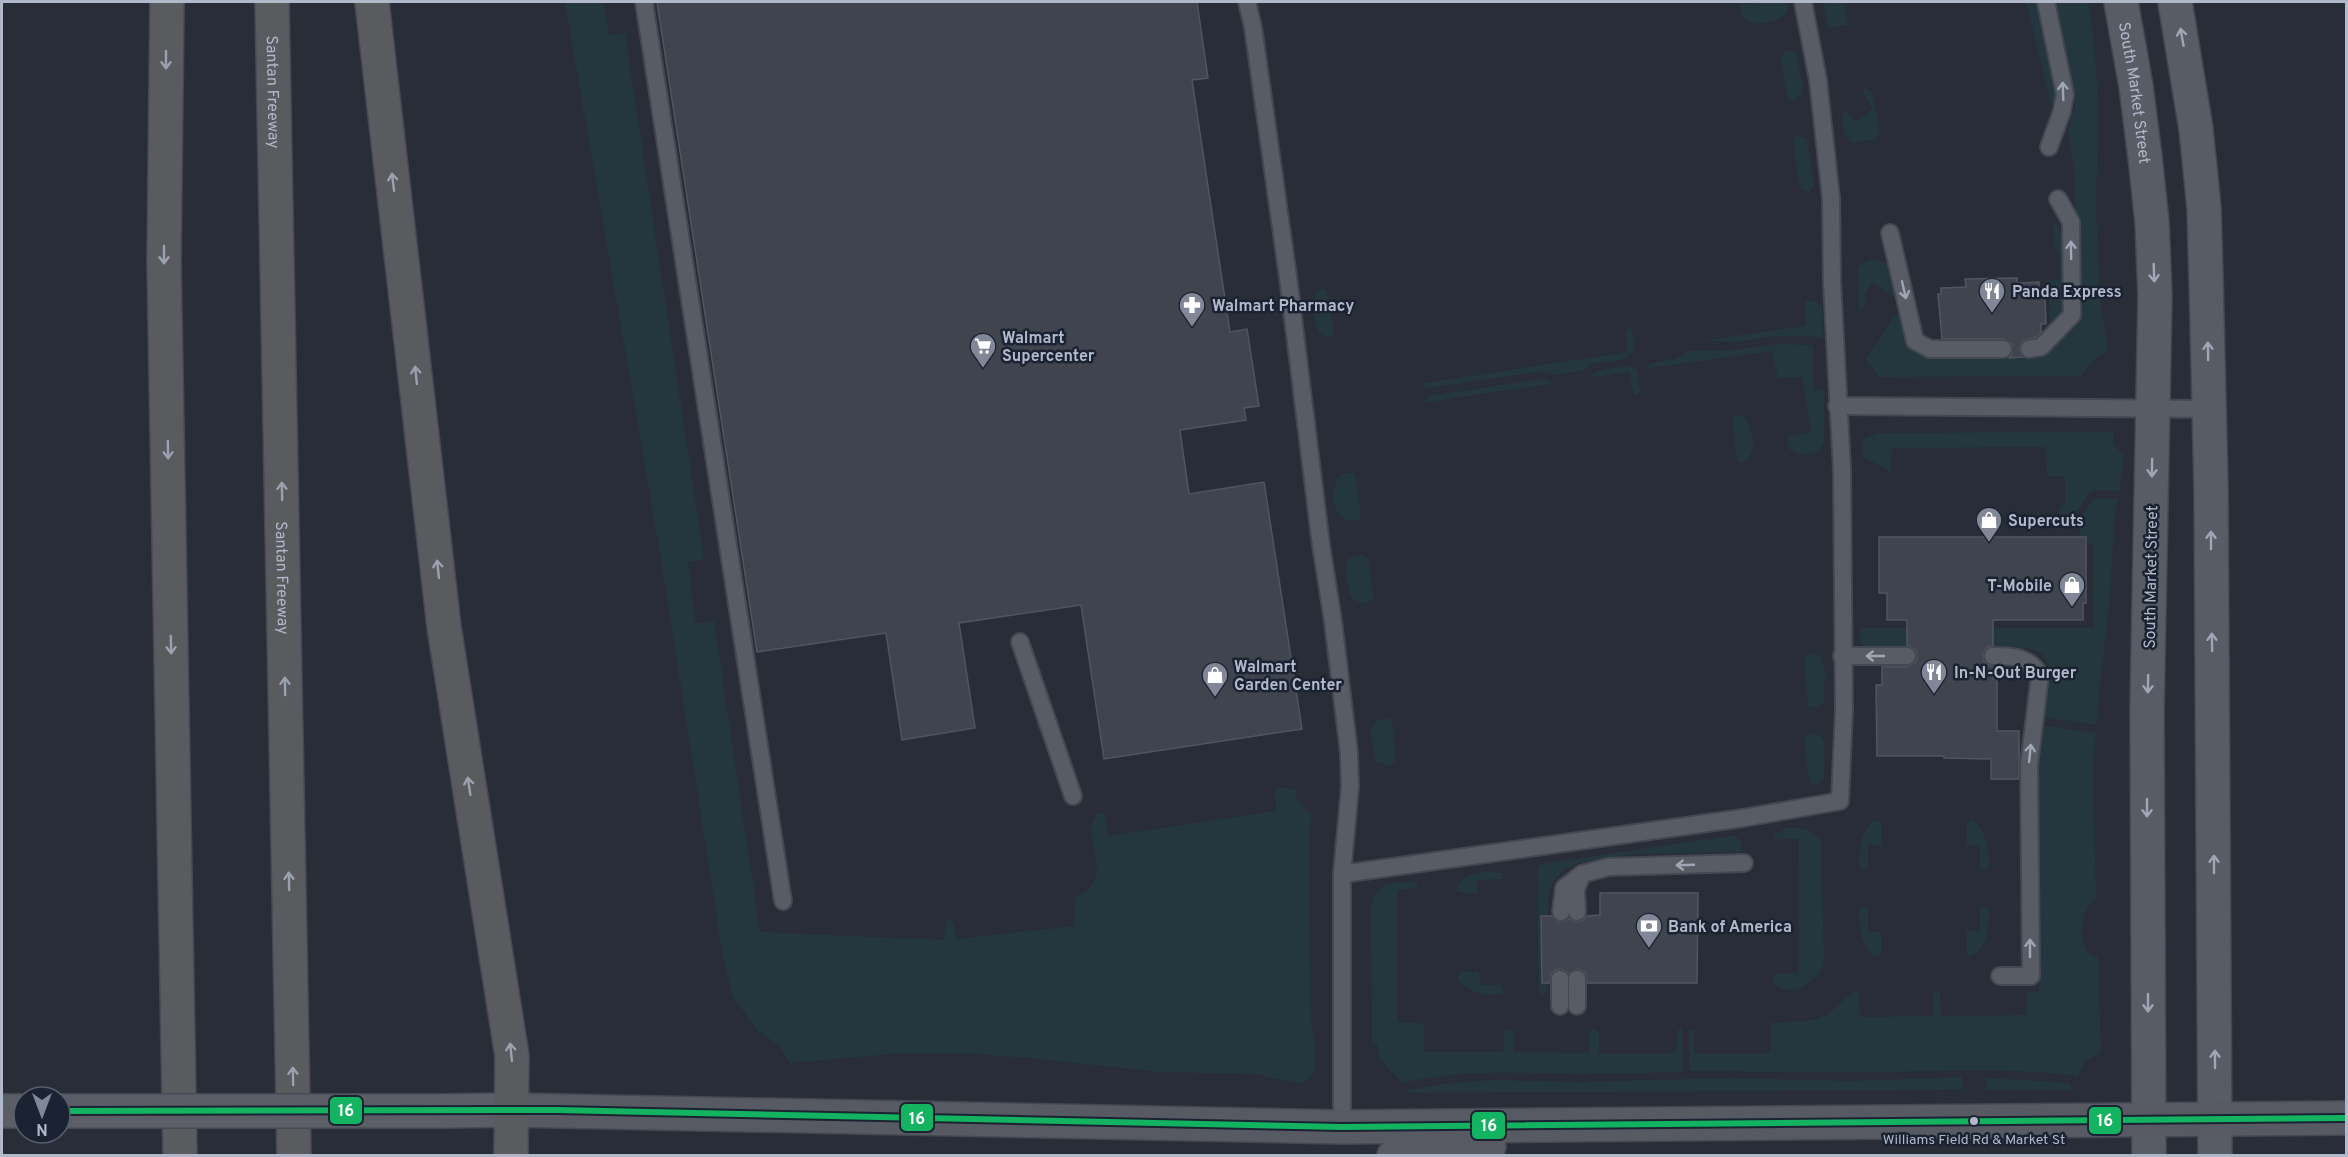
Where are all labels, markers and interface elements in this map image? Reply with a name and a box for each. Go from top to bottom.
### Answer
street label: South Market Street [2113,21,2154,165]
one-way arrow [2176,27,2187,47]
street label: Santan Freeway [261,35,283,149]
one-way arrow [160,49,172,69]
one-way arrow [2058,82,2069,101]
one-way arrow [387,172,398,192]
one-way arrow [2065,240,2077,260]
one-way arrow [158,244,170,264]
one-way arrow [2149,262,2160,282]
restaurant icon: Panda Express [1977,276,2007,314]
one-way arrow [1898,280,1910,299]
place label: Panda Express [2012,283,2122,303]
pharmacy icon: Walmart Pharmacy [1177,290,1207,328]
place label: Walmart Pharmacy [1212,297,1354,317]
place label: Walmart Supercenter [1002,329,1095,367]
supermarket icon: Walmart Supercenter [968,331,998,369]
one-way arrow [2202,341,2214,361]
one-way arrow [410,366,421,386]
one-way arrow [162,439,173,459]
one-way arrow [2146,457,2157,477]
one-way arrow [276,482,287,502]
shop icon: Supercuts [1974,505,2004,543]
street label: South Market Street [2141,505,2163,649]
place label: Supercuts [2008,512,2084,532]
street label: Santan Freeway [270,521,292,635]
one-way arrow [2205,530,2217,550]
one-way arrow [432,560,443,580]
shop icon: T-Mobile [2057,570,2087,608]
place label: T-Mobile [1987,577,2052,597]
one-way arrow [2206,632,2218,652]
one-way arrow [165,634,177,654]
one-way arrow [1865,650,1885,662]
restaurant icon: In-N-Out Burger [1919,657,1949,695]
place label: Walmart Garden Center [1234,658,1342,696]
shop icon: Walmart Garden Center [1200,660,1230,698]
place label: In-N-Out Burger [1954,664,2077,684]
one-way arrow [2142,673,2154,693]
one-way arrow [279,677,291,697]
one-way arrow [2025,743,2036,763]
one-way arrow [463,776,474,796]
one-way arrow [2142,798,2153,818]
one-way arrow [2208,855,2220,875]
one-way arrow [1676,859,1696,870]
one-way arrow [283,872,295,892]
bank icon: Bank of America [1634,911,1664,949]
place label: Bank of America [1668,918,1792,938]
one-way arrow [2025,938,2036,958]
one-way arrow [2142,993,2154,1013]
one-way arrow [505,1043,516,1062]
one-way arrow [2209,1050,2221,1070]
one-way arrow [287,1067,299,1087]
north arrow [12,1085,72,1145]
line badge: 16 [329,1096,363,1125]
text: 16 [338,1102,354,1122]
line badge: 16 [900,1103,934,1132]
line badge: 16 [2088,1106,2122,1135]
text: 16 [909,1110,925,1130]
line badge: 16 [1471,1111,1506,1140]
text: 16 [2097,1112,2113,1132]
marker: Williams Field Rd & Market St [1968,1115,1980,1127]
text: 16 [1481,1117,1497,1137]
text: N [36,1118,48,1138]
place label: Williams Field Rd & Market St [1883,1132,2065,1149]

